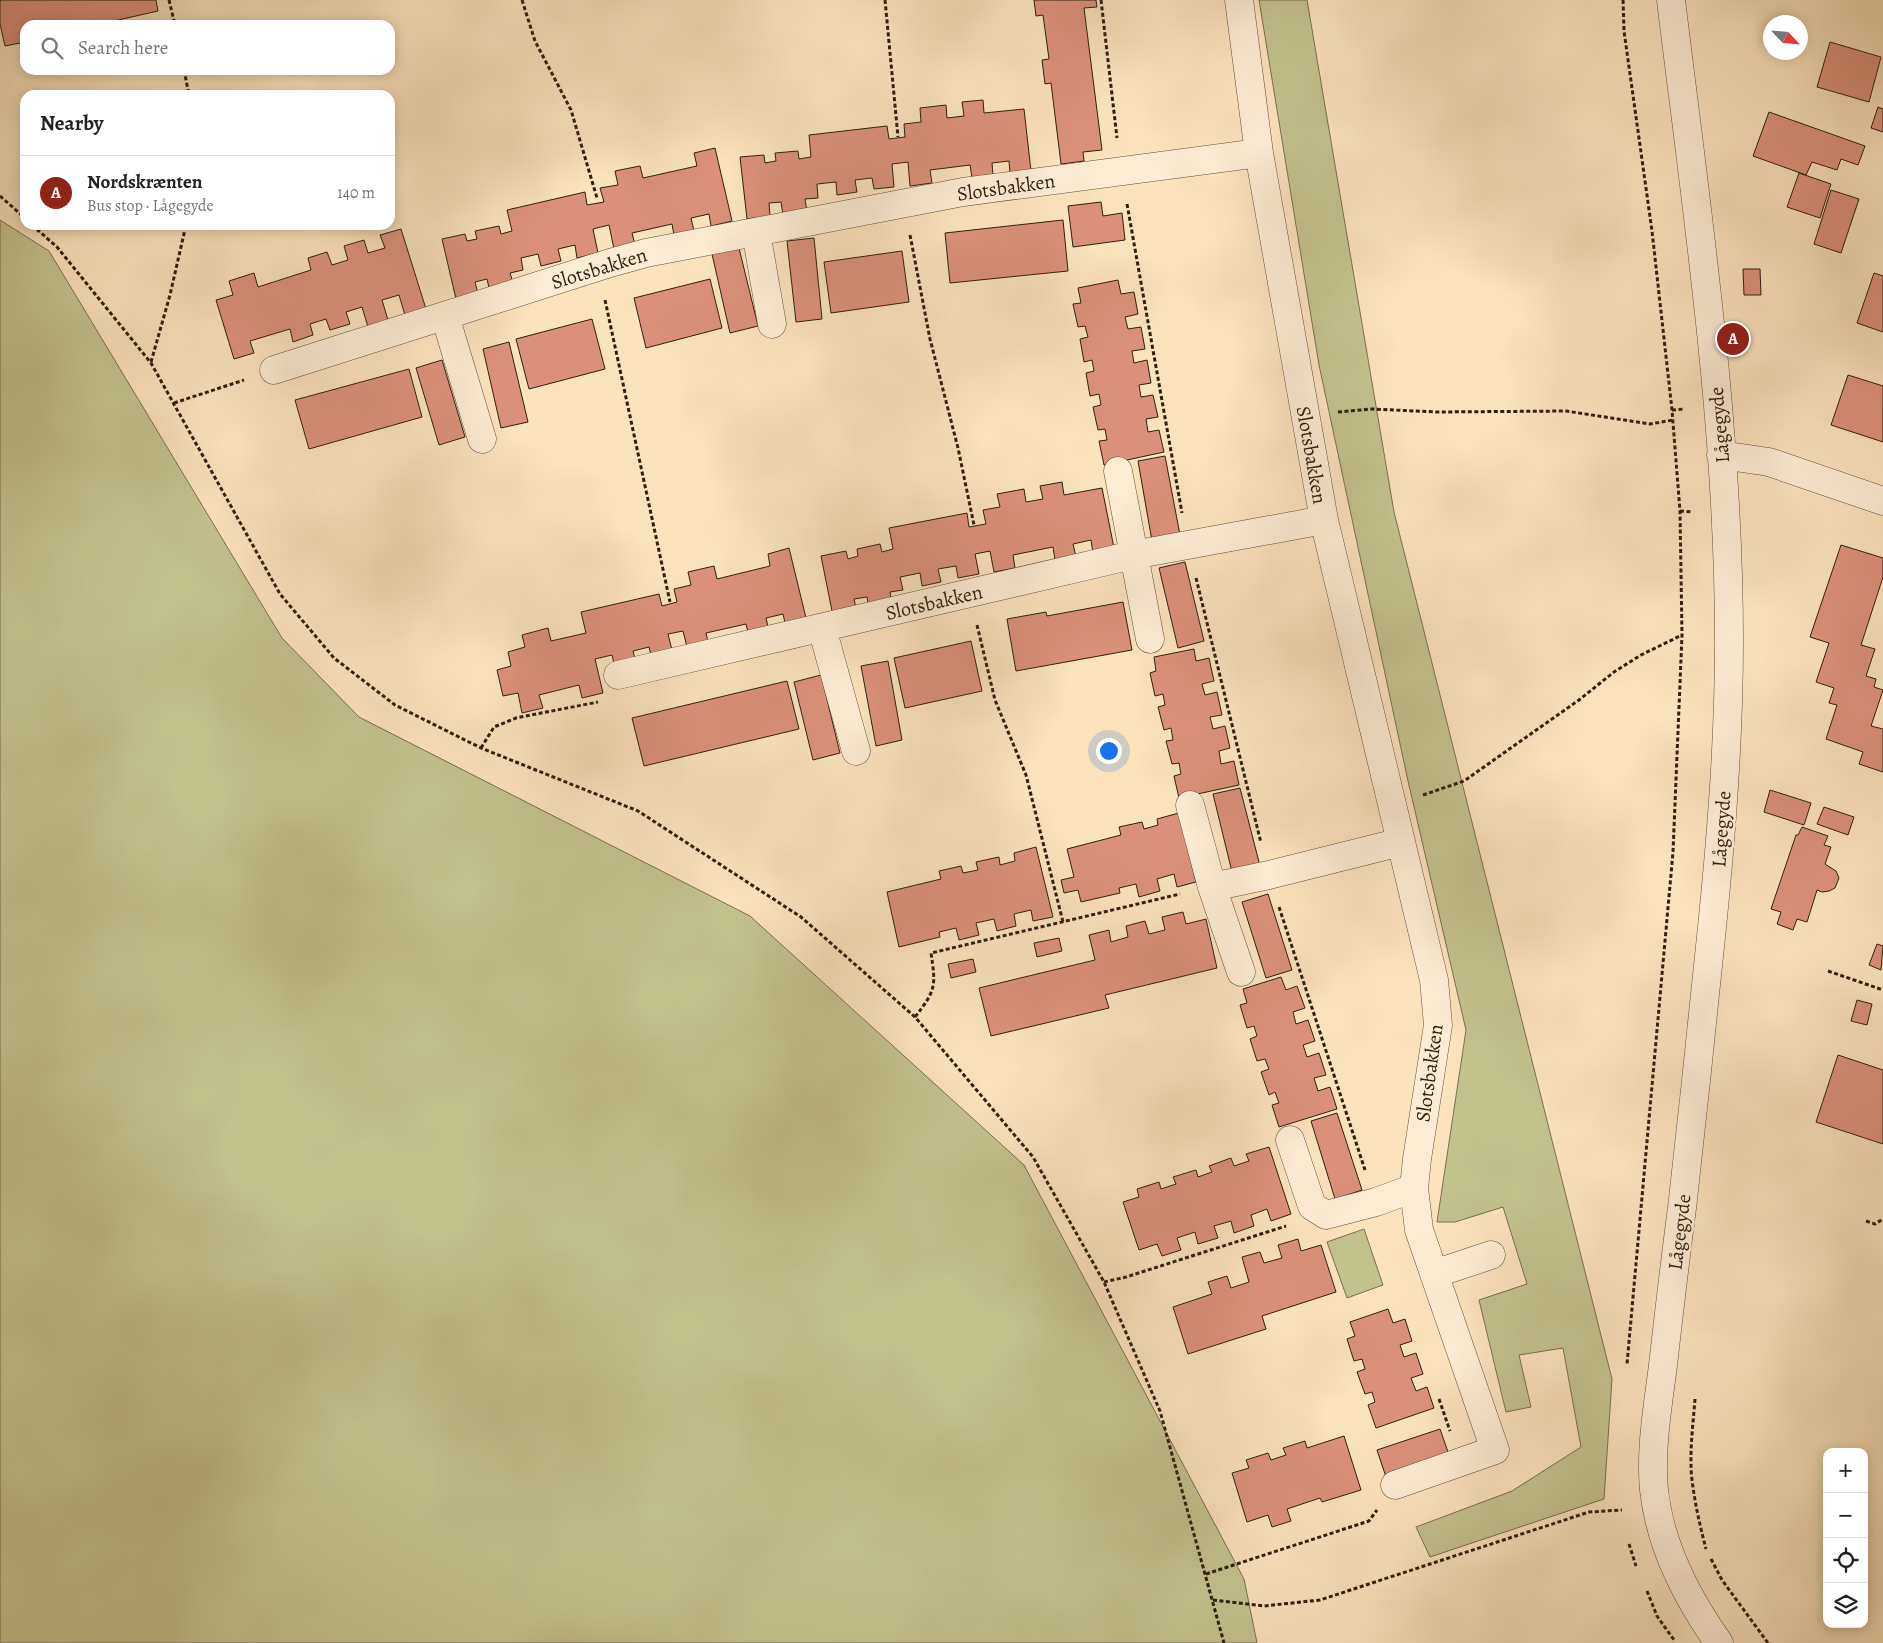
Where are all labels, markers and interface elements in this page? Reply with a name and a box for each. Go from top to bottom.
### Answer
north arrow [1763,15,1808,60]
search box [20,20,395,75]
icon: search [38,34,66,62]
text: Search here [78,35,168,61]
text: Nearby [40,109,103,137]
street label: Slotsbakken [955,167,1057,208]
text: Nordskrænten [87,169,202,195]
text: A [51,182,61,204]
text: 140 m [337,182,375,204]
text: Bus stop · Lågegyde [87,195,214,217]
street label: Slotsbakken [548,241,650,296]
pin: A [1717,320,1749,358]
street label: Lågegyde [1703,386,1736,464]
street label: Slotsbakken [1290,404,1333,506]
street label: Slotsbakken [883,578,985,627]
your location [1096,738,1122,764]
street label: Lågegyde [1705,790,1738,868]
street label: Slotsbakken [1409,1022,1450,1124]
street label: Lågegyde [1661,1192,1698,1272]
map controls [1823,1448,1868,1628]
button: + [1823,1448,1868,1493]
button: − [1823,1493,1868,1538]
button: locate [1823,1538,1868,1583]
button: layers [1823,1583,1868,1628]

